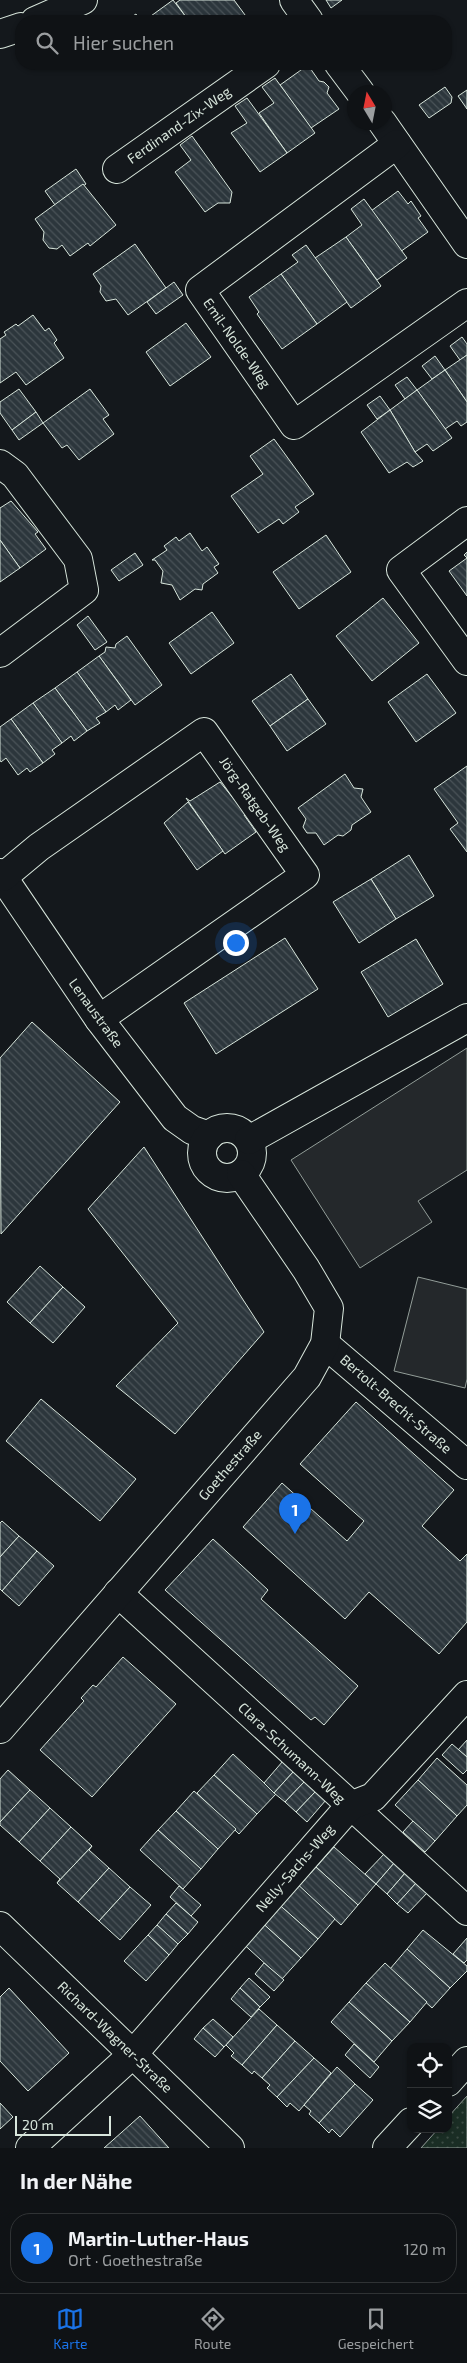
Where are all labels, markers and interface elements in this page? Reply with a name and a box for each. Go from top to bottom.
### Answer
search box [15,15,452,70]
icon: search [33,29,61,57]
text: Hier suchen [73,31,174,54]
street label: Ferdinand-Zix-Weg [123,82,234,167]
north arrow [347,85,392,130]
street label: Emil-Nolde-Weg [200,295,275,391]
street label: Jörg-Ratgeb-Weg [216,753,295,855]
your location [223,930,249,956]
street label: Lenaustraße [66,975,127,1051]
street label: Bertolt-Brecht-Straße [337,1351,456,1457]
street label: Goethestraße [194,1426,265,1503]
pin: 1 [279,1493,311,1534]
street label: Clara-Schumann-Weg [235,1698,350,1807]
street label: Nelly-Sachs-Weg [252,1820,338,1915]
street label: Richard-Wagner-Straße [54,1977,176,2096]
map controls [407,2043,452,2133]
button: locate [407,2043,452,2088]
button: layers [407,2088,452,2133]
scale bar [15,2113,111,2136]
text: 20 m [22,2116,54,2133]
text: In der Nähe [20,2168,132,2193]
text: Martin-Luther-Haus [68,2227,249,2250]
text: 1 [34,2239,40,2258]
text: 120 m [403,2239,446,2258]
text: Ort · Goethestraße [68,2250,203,2269]
tab: Karte [53,2305,88,2352]
tab: Route [194,2305,231,2352]
tab: Gespeichert [338,2305,414,2352]

